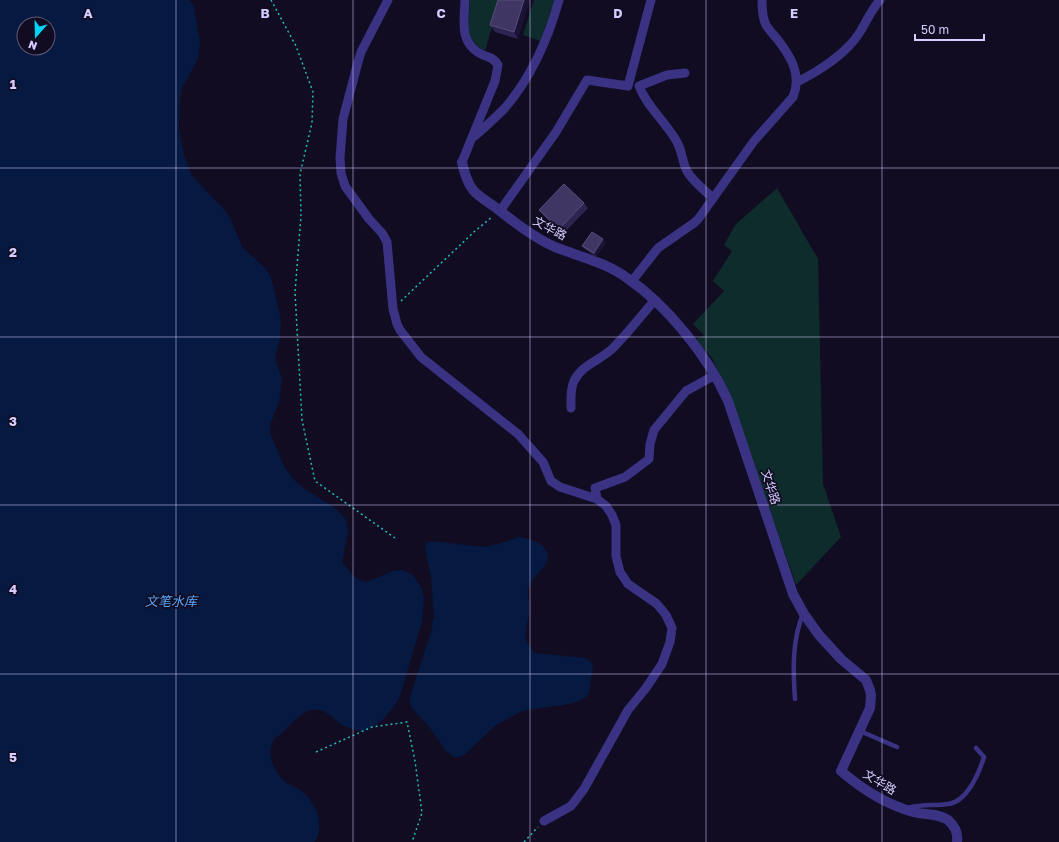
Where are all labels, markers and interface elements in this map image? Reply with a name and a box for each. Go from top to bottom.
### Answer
text: A [83,5,93,21]
text: B [260,5,270,21]
text: C [436,5,446,21]
text: D [613,5,623,21]
text: E [790,5,798,21]
north arrow [16,16,56,56]
scale bar [915,16,984,42]
text: 50 m [921,22,949,37]
text: N [26,38,39,53]
text: 1 [10,76,17,92]
street label: 文华路 [531,213,569,243]
text: 2 [9,244,17,260]
text: 3 [9,413,17,429]
street label: 文华路 [758,468,784,506]
text: 4 [9,581,17,597]
water label: 文笔水库 [145,593,199,609]
text: 5 [9,749,17,765]
street label: 文华路 [861,766,899,798]

